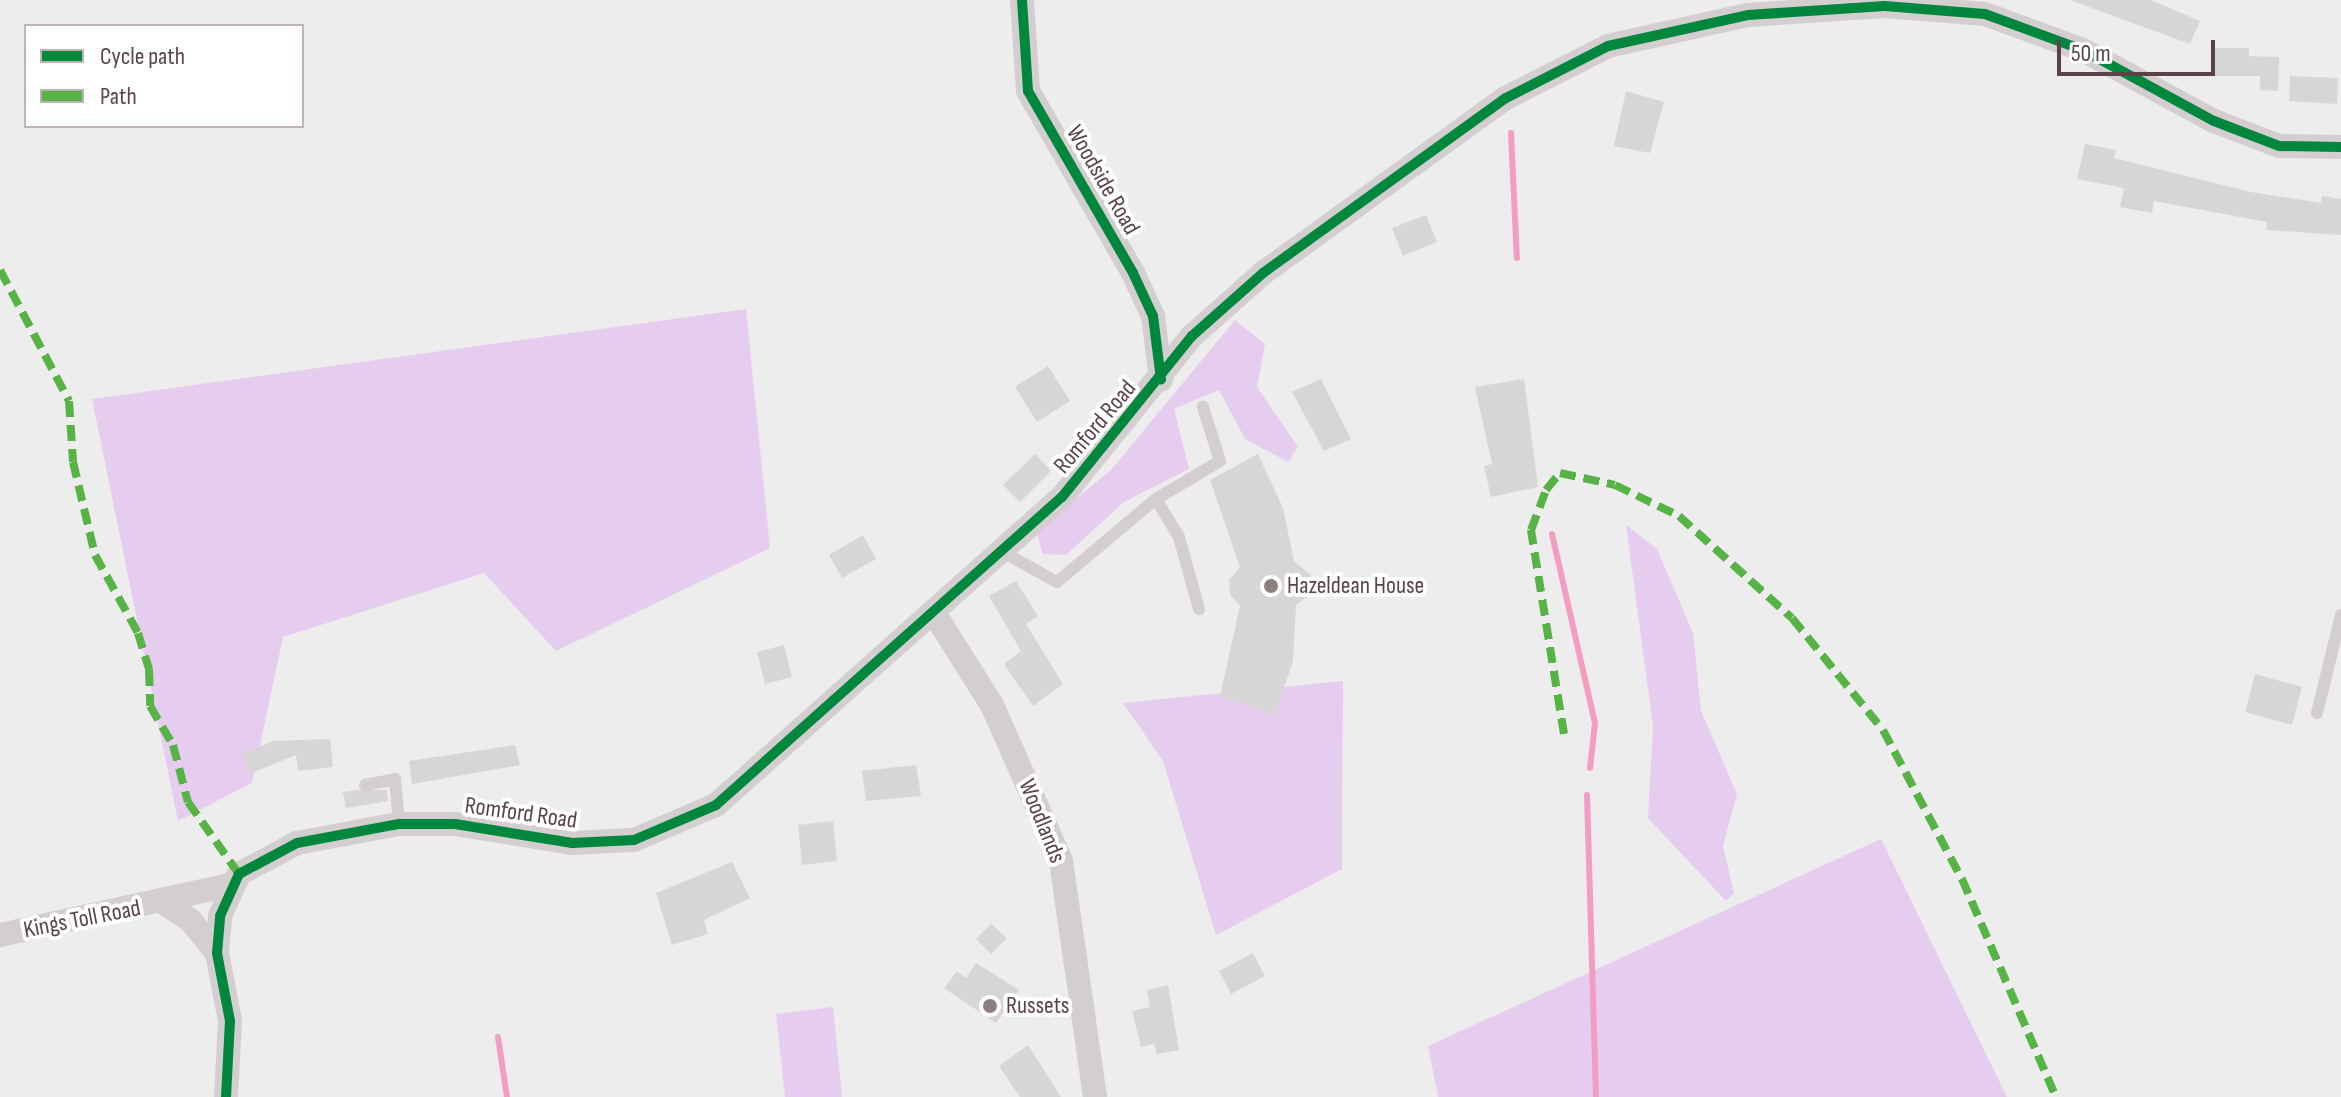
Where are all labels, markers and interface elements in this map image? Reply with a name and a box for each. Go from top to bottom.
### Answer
legend [24,24,304,128]
scale bar [2061,24,2219,74]
text: 50 m [2071,39,2111,68]
text: Cycle path [100,42,185,71]
text: Path [100,82,137,111]
street label: Woodside Road [1060,120,1146,240]
street label: Romford Road [1048,375,1142,479]
place label: Hazeldean House [1287,572,1424,600]
marker: Hazeldean House [1262,577,1280,595]
street label: Woodlands [1012,775,1072,867]
street label: Romford Road [463,791,579,835]
street label: Kings Toll Road [21,894,143,944]
place label: Russets [1006,992,1069,1020]
marker: Russets [981,997,999,1015]

